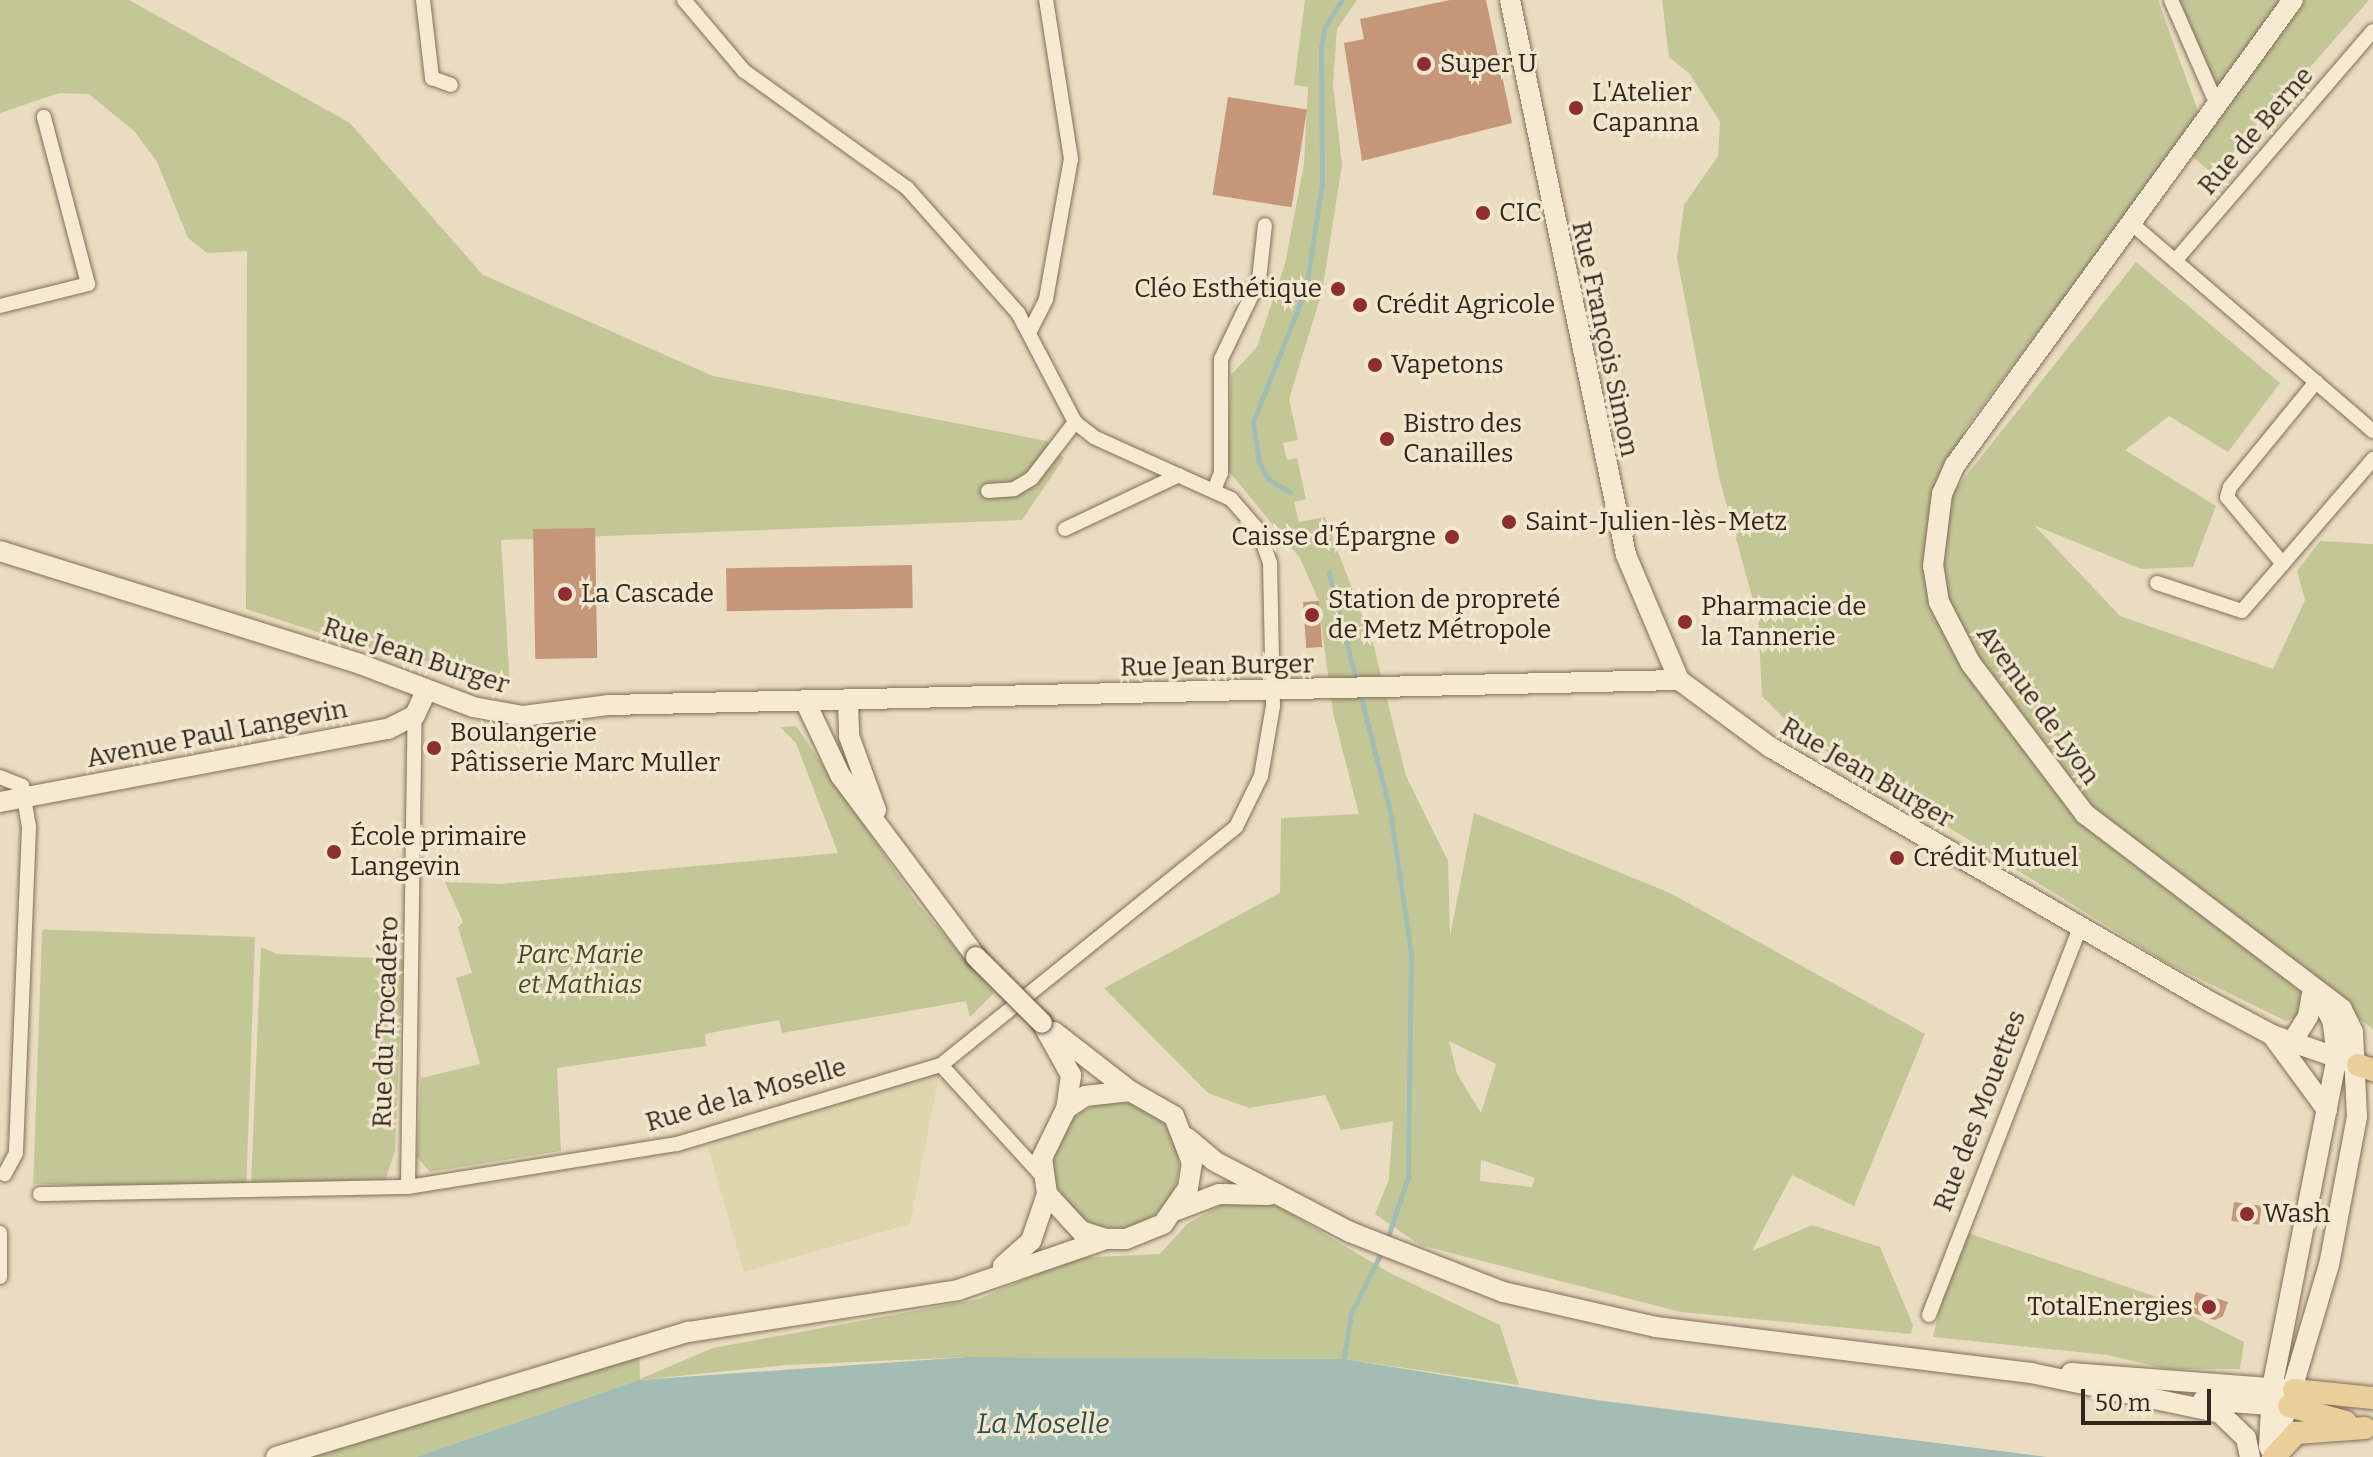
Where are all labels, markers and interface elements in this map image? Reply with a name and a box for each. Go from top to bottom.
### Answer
place label: Super U [1440,48,1537,80]
marker: Super U [1415,55,1433,73]
street label: Rue de Berne [2192,61,2320,201]
place label: L'Atelier Capanna [1592,77,1699,138]
marker: L'Atelier Capanna [1567,99,1585,117]
place label: CIC [1499,197,1542,229]
marker: CIC [1474,204,1492,222]
street label: Rue François Simon [1565,219,1645,459]
place label: Cléo Esthétique [1134,273,1322,305]
marker: Cléo Esthétique [1329,280,1347,298]
place label: Crédit Agricole [1376,289,1555,321]
marker: Crédit Agricole [1351,296,1369,314]
place label: Vapetons [1391,349,1504,381]
marker: Vapetons [1366,356,1384,374]
place label: Bistro des Canailles [1403,408,1522,470]
marker: Bistro des Canailles [1378,430,1396,448]
place label: Saint-Julien-lès-Metz [1525,506,1787,538]
marker: Saint-Julien-lès-Metz [1500,513,1518,531]
place label: Caisse d'Épargne [1231,521,1436,553]
marker: Caisse d'Épargne [1443,528,1461,546]
place label: La Cascade [581,578,714,610]
place label: Station de propreté de Metz Métropole [1328,584,1560,646]
marker: La Cascade [556,585,574,603]
place label: Pharmacie de la Tannerie [1701,591,1867,652]
marker: Station de propreté de Metz Métropole [1303,606,1321,624]
street label: Rue Jean Burger [319,611,513,701]
marker: Pharmacie de la Tannerie [1676,613,1694,631]
street label: Avenue de Lyon [1970,619,2106,791]
street label: Rue Jean Burger [1120,649,1314,683]
street label: Avenue Paul Langevin [84,693,350,775]
street label: Rue Jean Burger [1775,711,1959,835]
place label: Boulangerie Pâtisserie Marc Muller [450,717,720,778]
marker: Boulangerie Pâtisserie Marc Muller [425,739,443,757]
place label: École primaire Langevin [350,821,527,882]
place label: Crédit Mutuel [1913,842,2078,874]
marker: École primaire Langevin [325,843,343,861]
marker: Crédit Mutuel [1888,849,1906,867]
street label: Rue du Trocadéro [367,916,405,1128]
park label: Parc Marie et Mathias [517,939,643,1000]
street label: Rue des Mouettes [1927,1006,2033,1216]
street label: Rue de la Moselle [642,1051,850,1139]
place label: Wash [2263,1198,2330,1230]
marker: Wash [2238,1205,2256,1223]
place label: TotalEnergies [2027,1291,2193,1323]
marker: TotalEnergies [2200,1298,2218,1316]
scale bar [2085,1373,2215,1423]
text: 50 m [2095,1389,2151,1417]
water label: La Moselle [977,1407,1109,1441]

